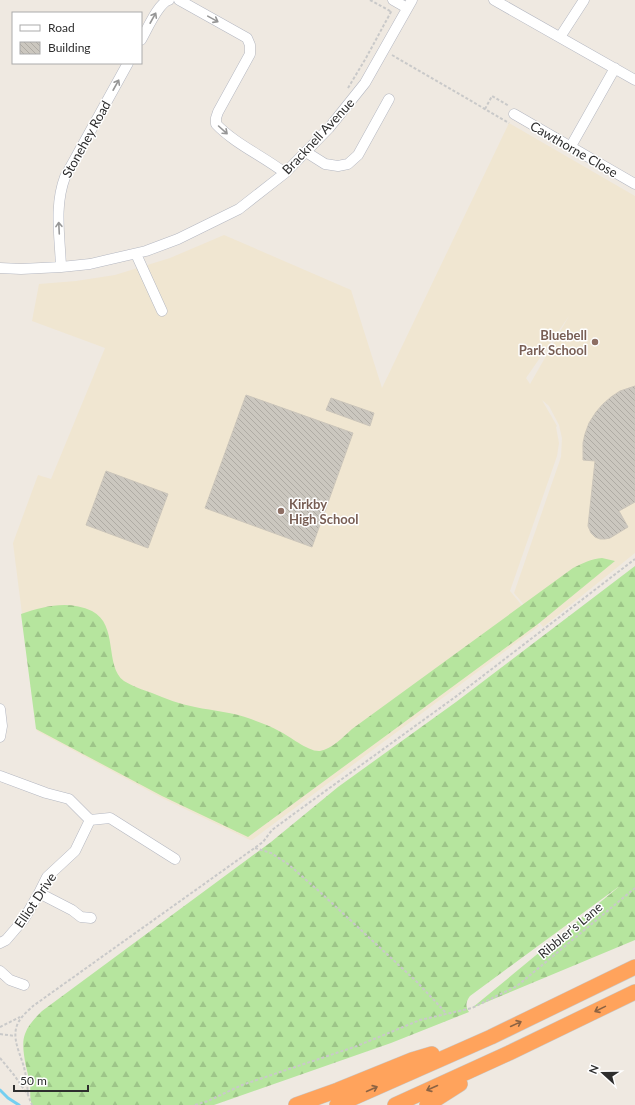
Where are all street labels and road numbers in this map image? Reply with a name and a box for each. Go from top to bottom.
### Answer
street label: Bracknell Avenue [279,94,357,177]
street label: Stonehey Road [58,98,114,180]
street label: Cawthorne Close [527,117,621,181]
street label: Elliot Drive [11,869,59,931]
street label: Ribbler's Lane [535,898,606,962]

